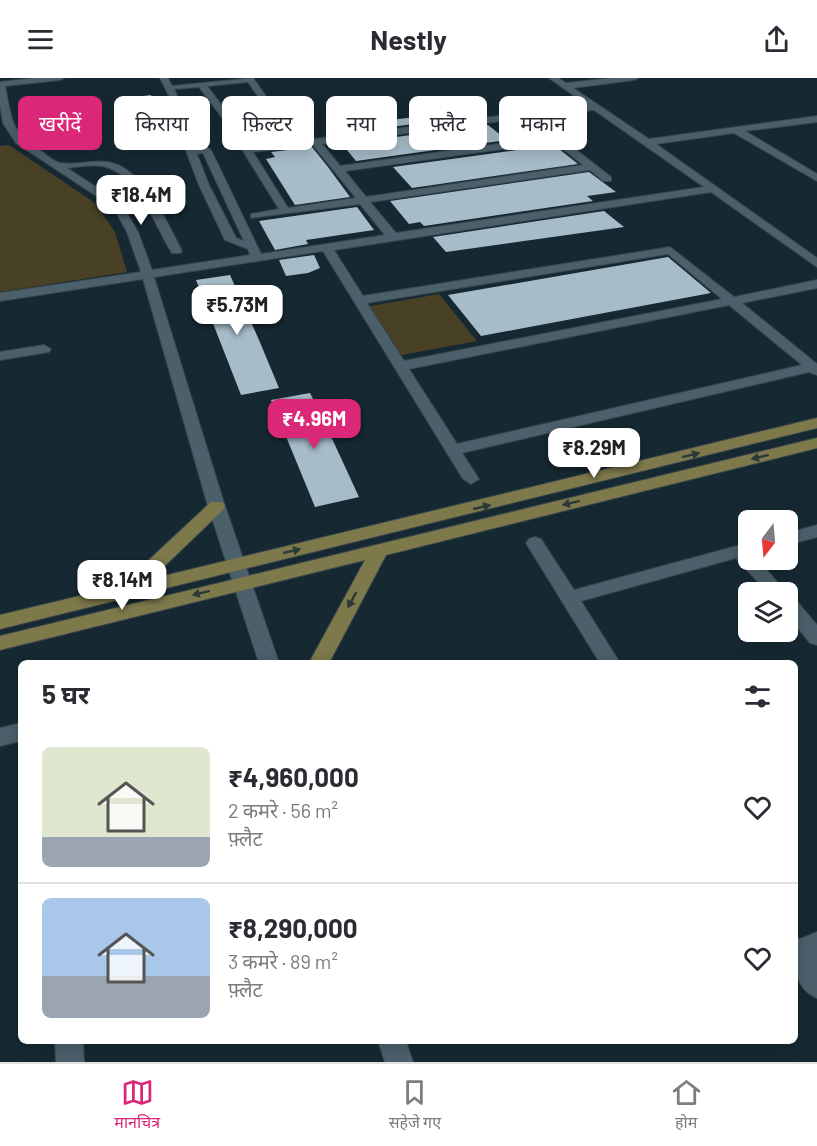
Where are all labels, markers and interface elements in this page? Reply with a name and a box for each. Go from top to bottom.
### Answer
icon: menu [24,23,57,56]
text: Nestly [370,23,447,55]
icon: share [760,23,793,56]
chip: खरीदें [18,96,102,150]
chip: किराया [114,96,210,150]
chip: फ़िल्टर [222,96,314,150]
chip: नया [326,96,397,150]
chip: फ़्लैट [409,96,487,150]
chip: मकान [499,96,587,150]
pin: ₹18.4M [92,175,190,226]
text: ₹18.4M [110,182,172,206]
pin: ₹5.73M [188,285,286,336]
text: ₹5.73M [206,292,268,316]
pin: ₹4.96M [265,399,363,450]
text: ₹4.96M [282,406,346,430]
pin: ₹8.29M [545,428,643,479]
text: ₹8.29M [562,435,626,459]
one-way arrow [682,449,700,459]
one-way arrow [751,452,769,462]
one-way arrow [561,498,580,508]
one-way arrow [472,501,491,511]
north arrow [738,510,798,570]
map controls [738,510,798,642]
one-way arrow [283,546,301,556]
pin: ₹8.14M [73,560,171,611]
text: ₹8.14M [91,567,153,591]
button: layers [738,582,798,642]
one-way arrow [192,588,210,598]
one-way arrow [347,592,357,609]
text: 5 घर [42,678,90,709]
icon: filters [741,680,774,713]
text: ₹4,960,000 [228,761,359,792]
icon: home [90,771,162,843]
icon: heart [741,791,774,824]
text: 2 कमरे · 56 m² [228,798,338,822]
text: फ़्लैट [228,826,263,850]
text: ₹8,290,000 [228,912,358,943]
icon: home [90,922,162,994]
icon: heart [741,942,774,975]
text: 3 कमरे · 89 m² [228,949,338,973]
text: फ़्लैट [228,977,263,1001]
tab: मानचित्र [114,1076,160,1135]
tab: सहेजे गए [389,1076,441,1135]
tab: होम [670,1076,703,1135]

